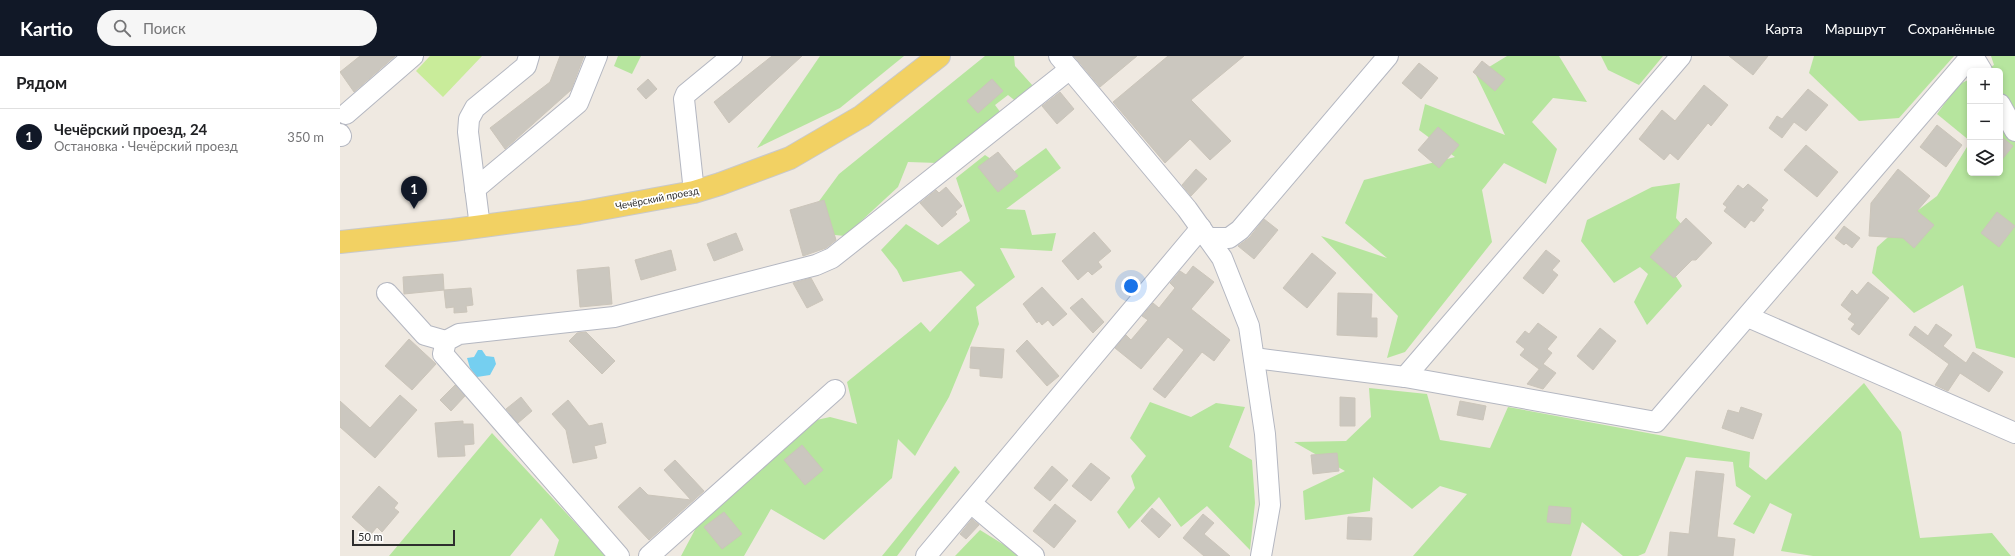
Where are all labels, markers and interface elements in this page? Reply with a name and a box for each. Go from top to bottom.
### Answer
search box [97,10,377,46]
text: Kartio [20,17,73,40]
icon: search [111,17,133,39]
text: Поиск [143,19,186,37]
text: Карта [1765,20,1803,37]
text: Маршрут [1825,20,1886,37]
text: Сохранённые [1908,20,1995,37]
map controls [1967,68,2003,176]
button: + [1967,68,2003,104]
text: Рядом [16,72,67,93]
button: − [1967,104,2003,140]
text: Чечёрский проезд, 24 [54,120,207,138]
text: 1 [25,129,33,145]
text: 350 m [287,129,324,145]
text: Остановка · Чечёрский проезд [54,138,238,154]
button: layers [1967,140,2003,176]
pin: 1 [401,176,427,209]
street label: Чечёрский проезд [614,184,700,212]
your location [1121,276,1141,296]
scale bar [352,528,455,547]
text: 50 m [358,530,383,543]

